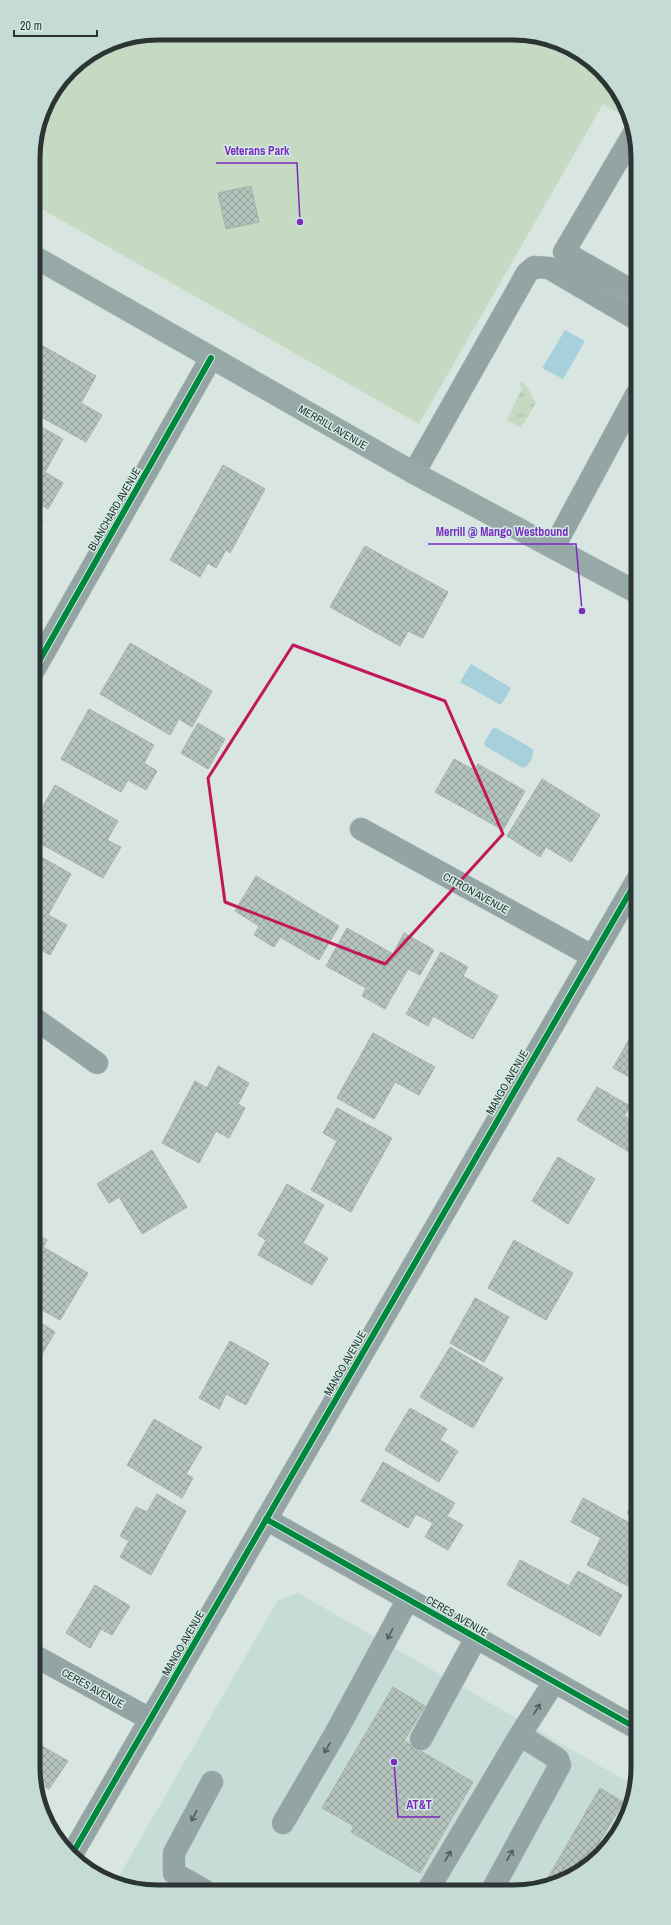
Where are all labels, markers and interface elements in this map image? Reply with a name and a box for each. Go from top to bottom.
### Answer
scale bar [14,12,97,38]
text: 20 m [20,18,42,34]
callout: Veterans Park [216,139,297,163]
text: Veterans Park [225,143,290,159]
street label: MERRILL AVENUE [296,402,370,452]
street label: BLANCHARD AVENUE [84,465,144,553]
callout: Merrill @ Mango Westbound [428,520,576,544]
text: Merrill @ Mango Westbound [436,524,568,540]
street label: CITRON AVENUE [441,869,511,917]
street label: MANGO AVENUE [483,1047,531,1117]
street label: MANGO AVENUE [321,1328,369,1398]
street label: CERES AVENUE [423,1593,491,1639]
street label: MANGO AVENUE [159,1608,207,1678]
one-way arrow [386,1628,393,1640]
street label: CERES AVENUE [59,1665,127,1711]
one-way arrow [534,1703,542,1715]
one-way arrow [323,1742,331,1754]
callout: AT&T [398,1793,440,1817]
text: AT&T [406,1797,432,1813]
one-way arrow [189,1810,197,1822]
one-way arrow [444,1850,452,1862]
one-way arrow [507,1850,515,1862]

